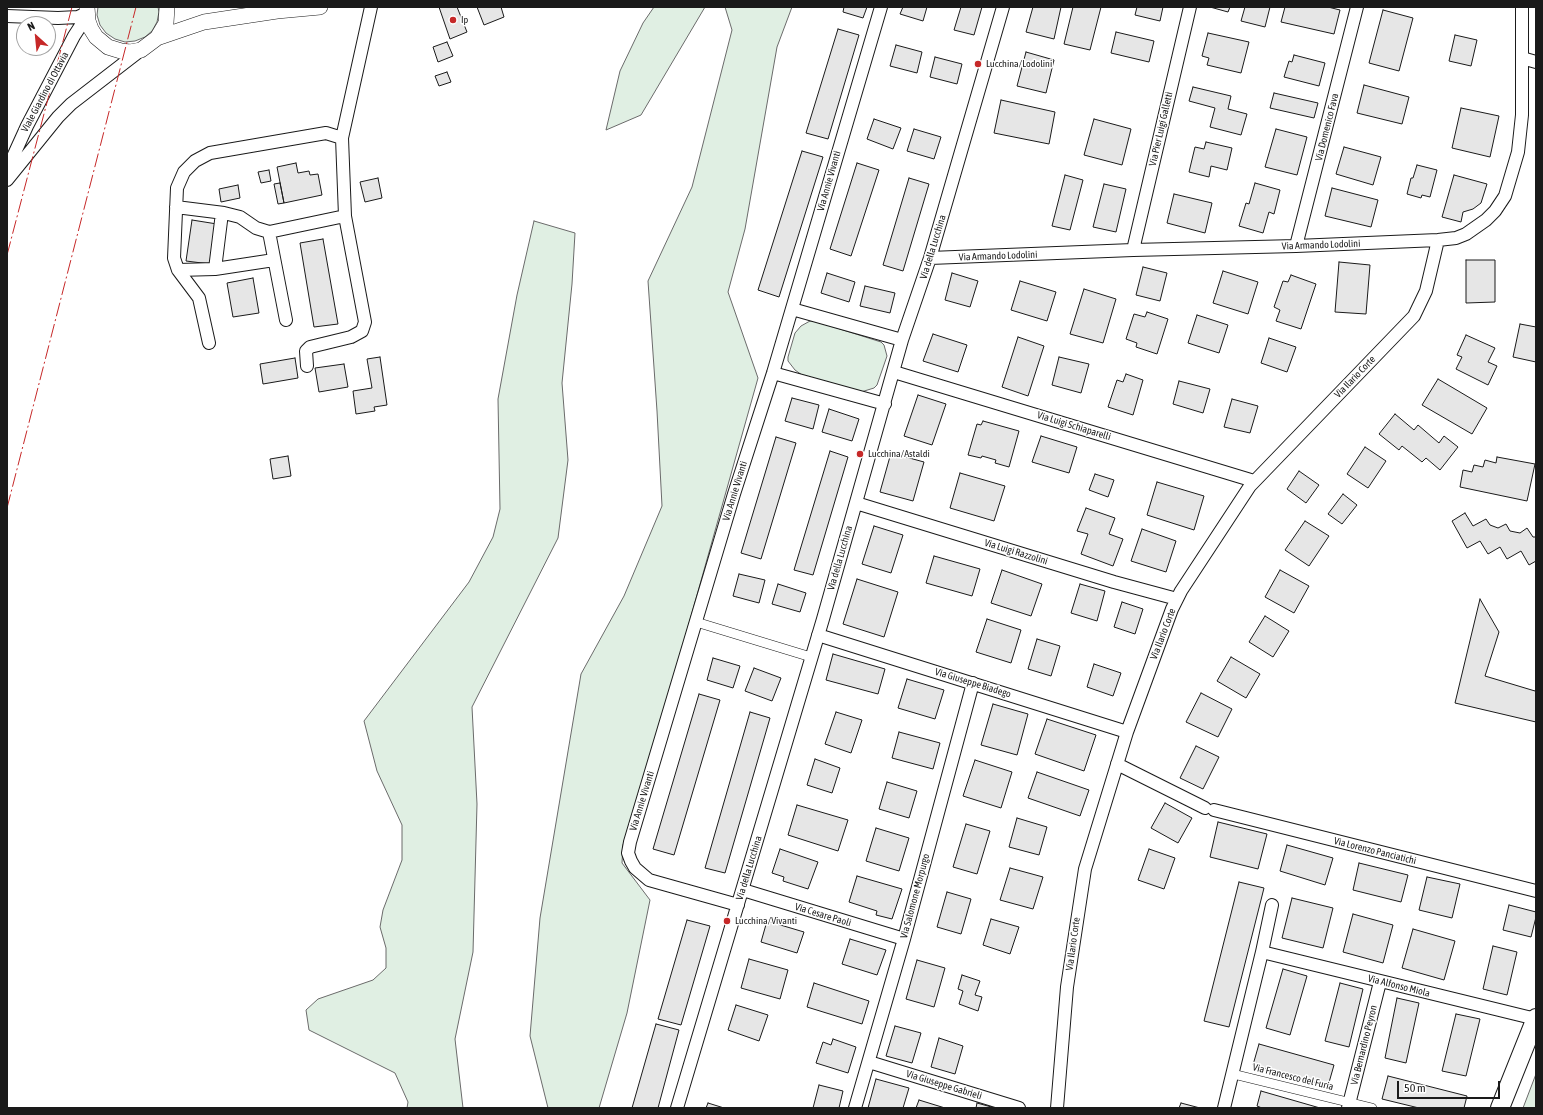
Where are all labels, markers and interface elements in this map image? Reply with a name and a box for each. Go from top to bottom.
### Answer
place label: Ip [461,14,468,26]
marker: Ip [448,15,458,25]
north arrow [16,16,56,56]
text: N [25,19,37,33]
street label: Viale Giardino di Ottavia [19,50,71,134]
place label: Lucchina/Lodolini [986,58,1052,70]
marker: Lucchina/Lodolini [973,59,983,69]
street label: Via Pier Luigi Galletti [1147,91,1175,167]
street label: Via Domenico Fava [1313,92,1341,162]
street label: Via Annie Vivanti [815,150,843,212]
street label: Via della Lucchina [918,213,948,281]
street label: Via Armando Lodolini [1281,238,1361,252]
street label: Via Armando Lodolini [958,249,1038,263]
street label: Via Ilario Corte [1332,353,1378,401]
street label: Via Luigi Schiaparelli [1036,409,1112,443]
place label: Lucchina/Astaldi [868,448,930,460]
marker: Lucchina/Astaldi [855,449,865,459]
street label: Via Annie Vivanti [720,460,750,522]
street label: Via della Lucchina [825,524,855,592]
street label: Via Luigi Razzolini [983,537,1049,567]
street label: Via Ilario Corte [1148,607,1178,661]
street label: Via Giuseppe Biadego [934,666,1012,700]
street label: Via Annie Vivanti [627,770,657,832]
street label: Via della Lucchina [734,834,764,902]
street label: Via Lorenzo Panciatichi [1333,835,1417,867]
street label: Via Salomone Morpurgo [898,852,932,940]
street label: Via Cesare Paoli [793,901,853,929]
place label: Lucchina/Vivanti [735,915,797,927]
marker: Lucchina/Vivanti [722,916,732,926]
street label: Via Ilario Corte [1063,917,1083,971]
street label: Via Alfonso Miola [1367,972,1431,1000]
street label: Via Bernardino Peyron [1348,1004,1380,1086]
street label: Via Francesco del Furia [1251,1061,1335,1093]
street label: Via Giuseppe Gabrieli [905,1068,983,1102]
scale bar [1399,1073,1502,1099]
text: 50 m [1404,1081,1426,1095]

